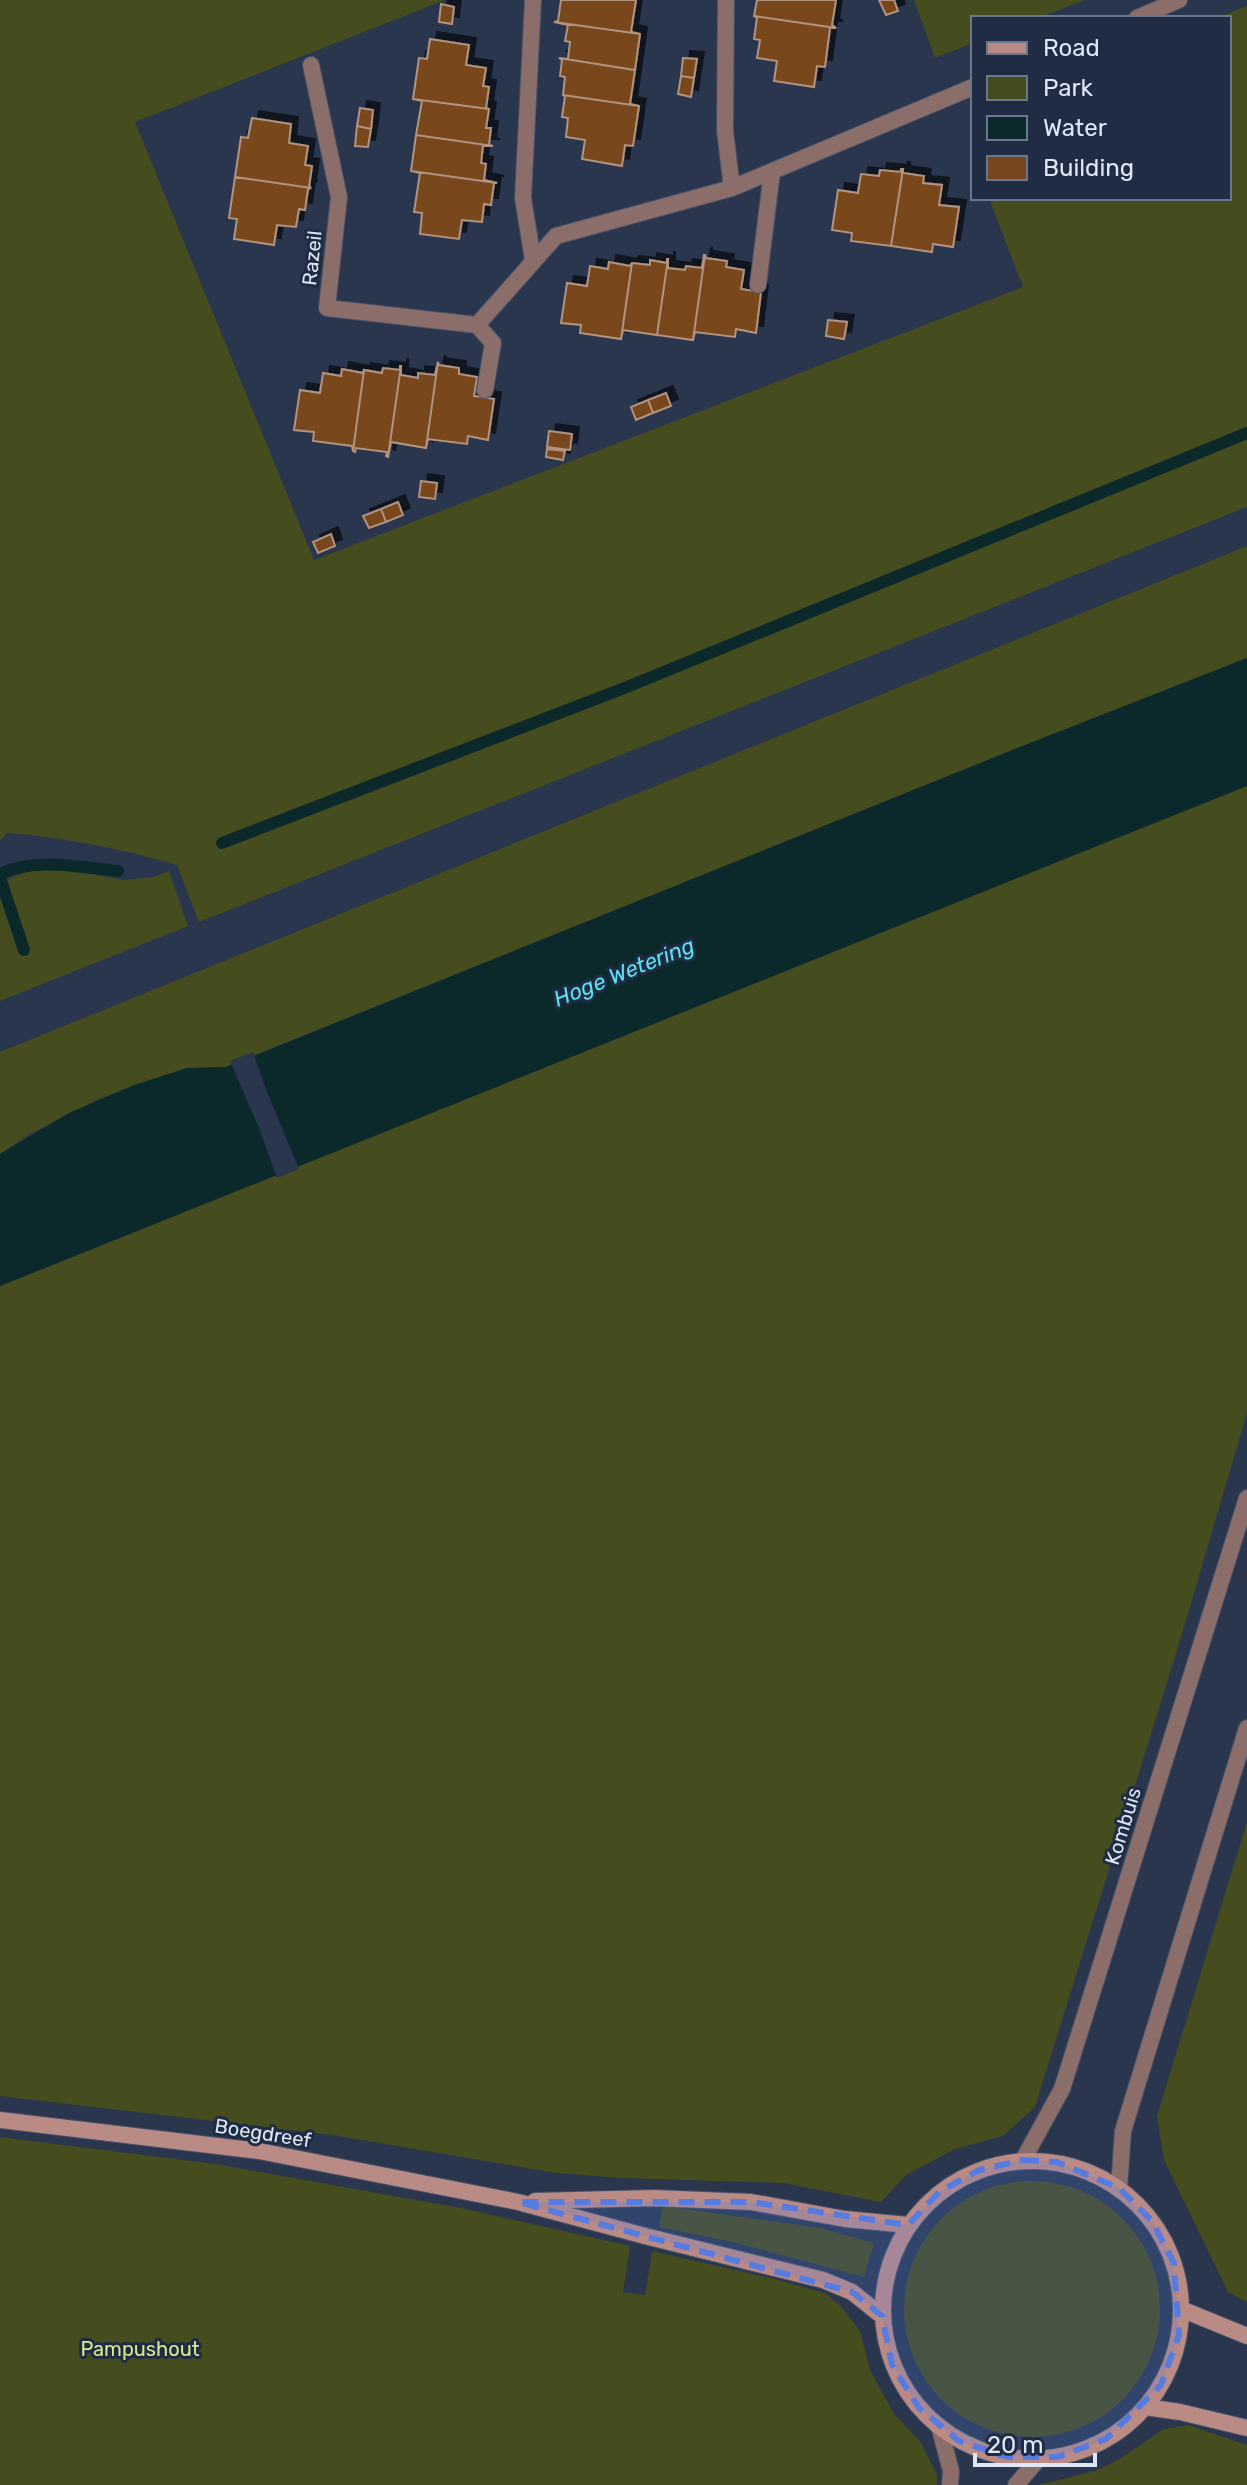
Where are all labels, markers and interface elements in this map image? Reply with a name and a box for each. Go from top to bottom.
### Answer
legend [971,16,1231,200]
text: Road [1043,34,1100,62]
text: Park [1043,74,1094,102]
text: Water [1043,114,1107,142]
text: Building [1043,154,1134,182]
street label: Razeil [297,229,327,287]
water label: Hoge Wetering [550,932,698,1012]
street label: Kombuis [1100,1784,1146,1868]
street label: Boegdreef [213,2114,313,2153]
park label: Pampushout [80,2337,200,2361]
scale bar [975,2417,1095,2467]
text: 20 m [987,2431,1044,2459]

